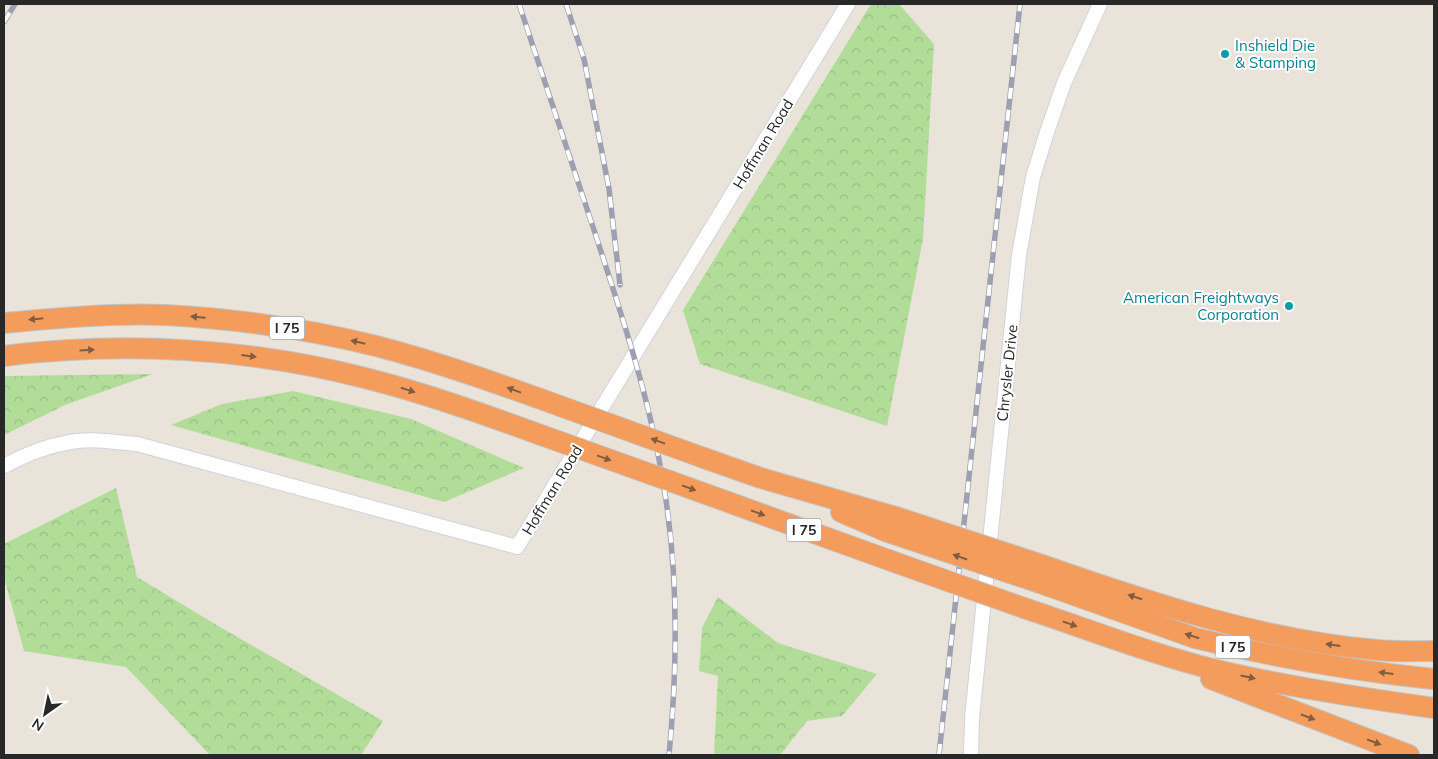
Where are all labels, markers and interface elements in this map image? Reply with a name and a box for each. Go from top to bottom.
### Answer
place label: Inshield Die & Stamping [1235,36,1316,72]
marker: Inshield Die & Stamping [1219,48,1231,60]
street label: Hoffman Road [729,96,797,192]
place label: American Freightways Corporation [1123,288,1279,324]
marker: American Freightways Corporation [1283,300,1295,312]
one-way arrow [190,313,206,321]
one-way arrow [27,316,43,324]
road number: I 75 [270,316,304,339]
street label: Chrysler Drive [992,324,1022,422]
one-way arrow [351,338,366,346]
one-way arrow [79,345,95,353]
one-way arrow [242,353,258,361]
one-way arrow [401,386,416,394]
one-way arrow [506,386,521,393]
one-way arrow [651,437,666,444]
street label: Hoffman Road [518,442,586,538]
one-way arrow [596,455,611,462]
one-way arrow [682,485,697,493]
one-way arrow [750,510,765,517]
road number: I 75 [786,518,822,542]
one-way arrow [953,552,968,560]
one-way arrow [1127,592,1142,600]
one-way arrow [1062,621,1077,629]
one-way arrow [1184,632,1199,640]
road number: I 75 [1216,636,1250,659]
one-way arrow [1325,640,1341,648]
one-way arrow [1378,669,1394,677]
one-way arrow [1240,673,1255,681]
north arrow [20,689,70,739]
one-way arrow [1301,713,1315,721]
text: N [29,714,47,735]
one-way arrow [1367,738,1382,746]

